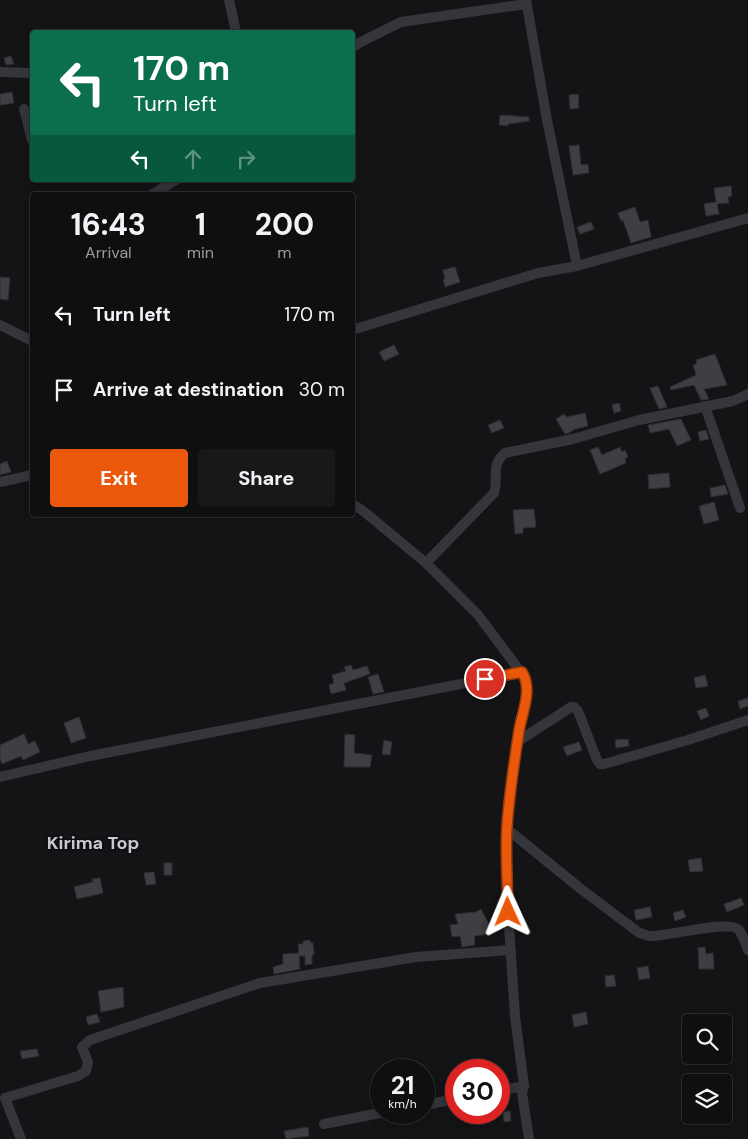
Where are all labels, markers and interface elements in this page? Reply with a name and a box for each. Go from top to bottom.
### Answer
text: 170 m [133,45,230,91]
icon: left [50,50,115,115]
text: Turn left [133,89,217,118]
icon: left [126,145,154,173]
icon: ahead [179,145,207,173]
icon: right [232,145,260,173]
text: 16:43 [71,205,146,244]
text: 1 [195,205,206,244]
text: 200 [255,205,314,244]
text: Arrival [85,242,132,263]
text: min [187,242,214,263]
text: m [277,242,292,263]
icon: left [50,301,78,329]
text: Turn left [93,302,171,327]
text: 170 m [284,302,335,327]
icon: arrive [50,376,78,404]
text: Arrive at destination [93,377,284,402]
text: 30 m [299,377,345,402]
button: Exit [50,449,188,507]
button: Share [198,449,335,507]
pin [464,658,506,700]
icon: arrive [471,665,499,693]
district label: Kirima Top [47,831,139,855]
position arrow [481,885,533,937]
map controls [682,1014,732,1124]
button: search [682,1014,732,1064]
speed limit sign: 30 [445,1059,510,1124]
text: 21 [391,1069,414,1102]
button: layers [682,1074,732,1124]
text: km/h [388,1096,417,1112]

